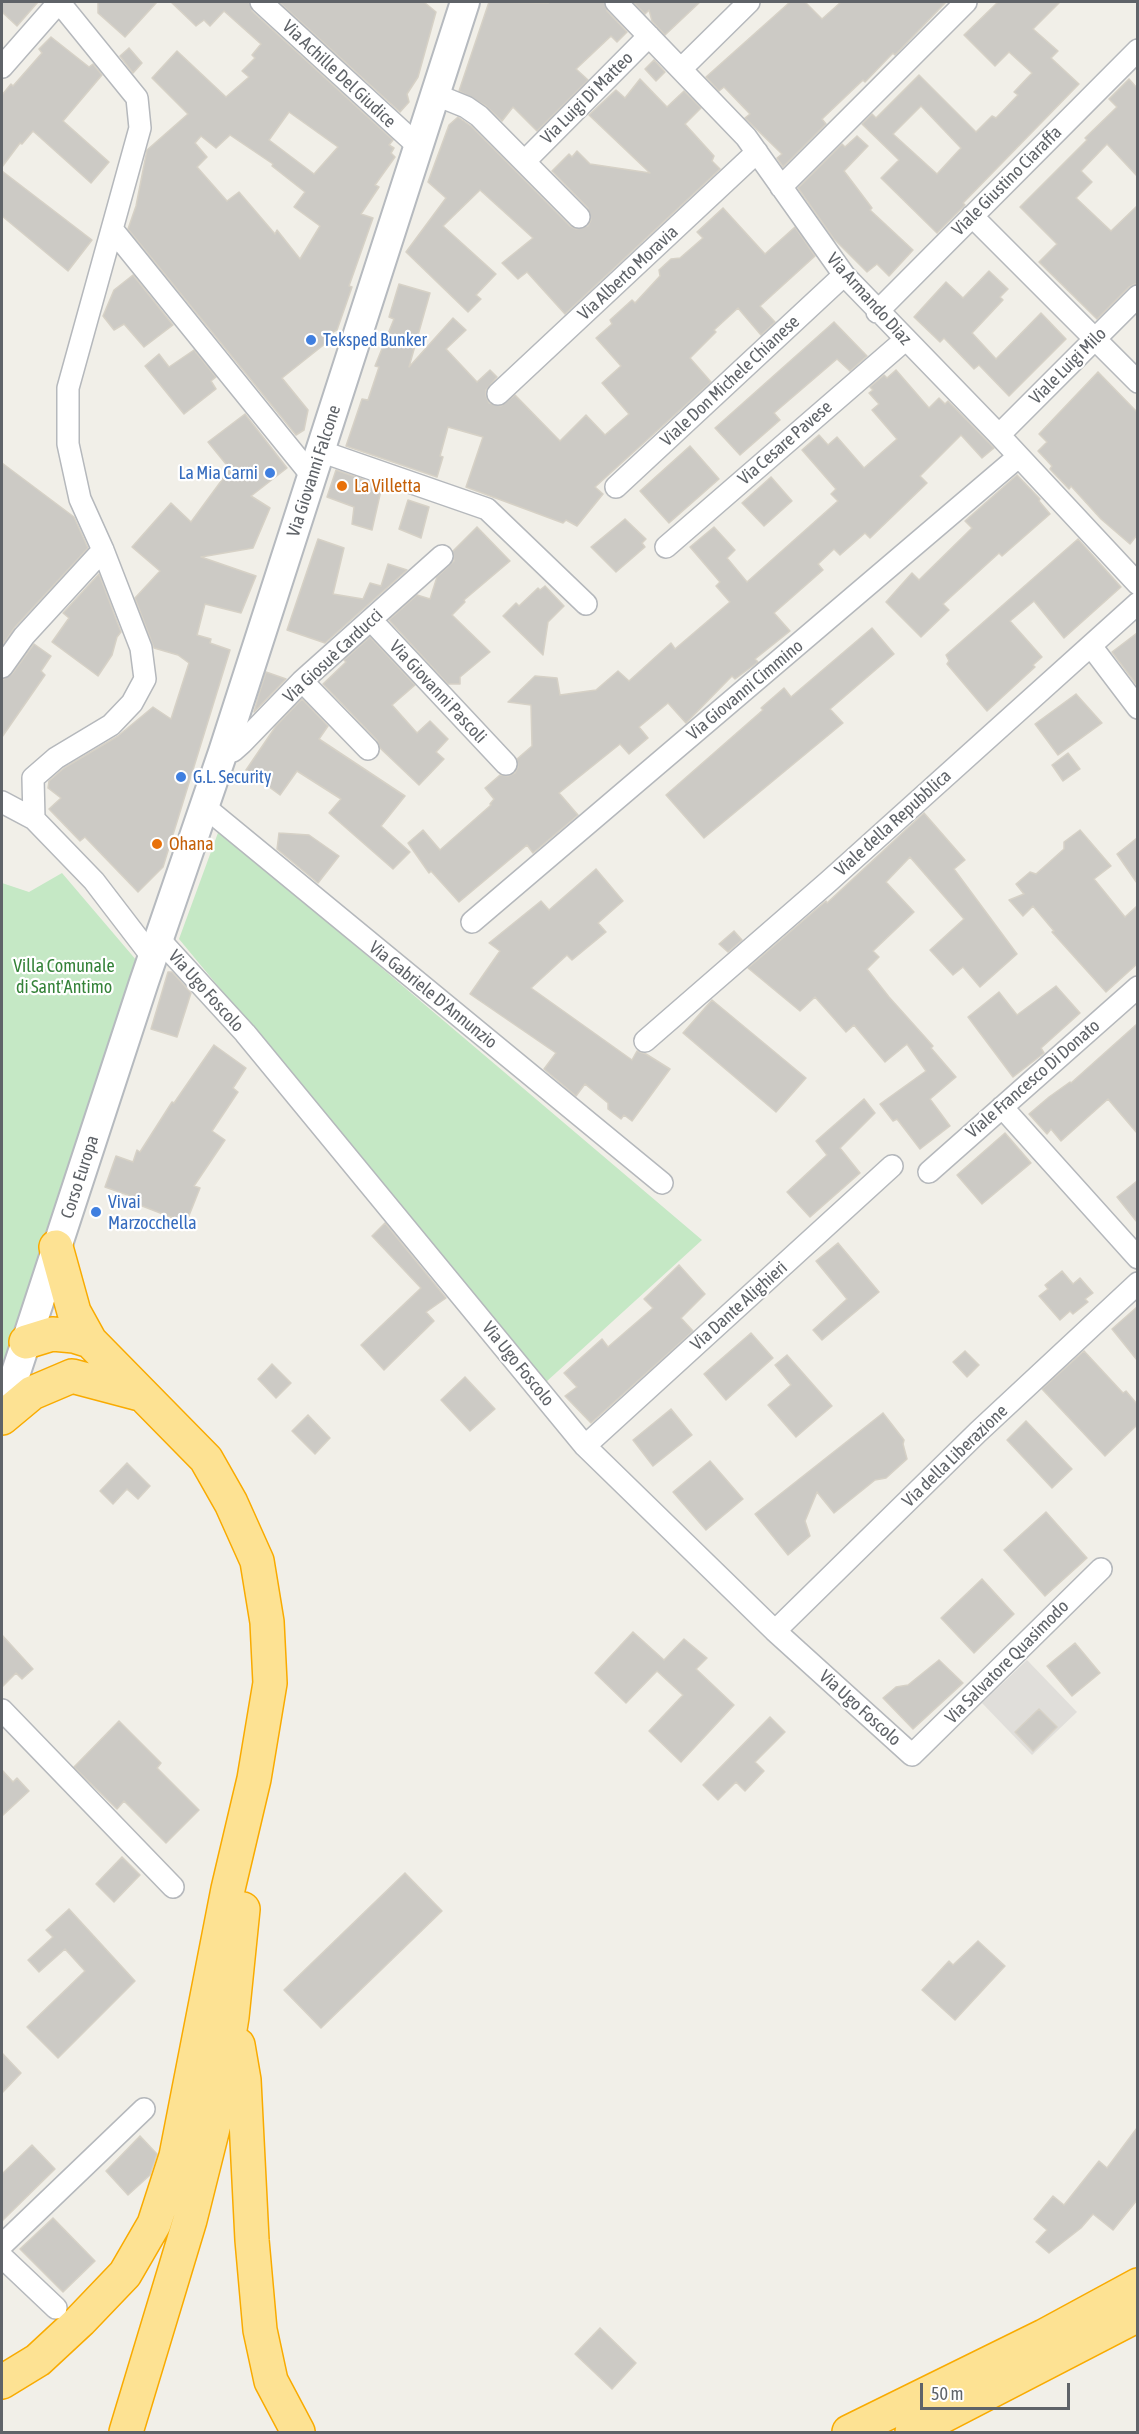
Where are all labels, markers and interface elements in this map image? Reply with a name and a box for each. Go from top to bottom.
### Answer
street label: Via Achille Del Giudice [278,16,400,132]
street label: Via Luigi Di Matteo [536,47,638,149]
street label: Viale Giustino Ciaraffa [948,122,1066,240]
street label: Via Alberto Moravia [573,221,683,325]
street label: Via Armando Diaz [822,248,916,350]
street label: Viale Don Michele Chianese [656,311,804,451]
street label: Viale Luigi Milo [1025,323,1111,409]
place label: Teksped Bunker [323,329,427,351]
marker: Teksped Bunker [304,333,318,347]
street label: Via Cesare Pavese [734,396,836,490]
street label: Via Giovanni Falcone [283,402,345,540]
place label: La Mia Carni [179,462,258,484]
marker: La Mia Carni [263,466,277,480]
place label: La Villetta [354,475,421,497]
marker: La Villetta [335,479,349,493]
street label: Via Giosuè Carducci [279,604,387,708]
street label: Via Giovanni Cimmino [683,635,807,745]
street label: Via Giovanni Pascoli [385,636,491,748]
street label: Viale della Repubblica [830,765,956,881]
place label: G.L. Security [193,766,271,788]
marker: G.L. Security [174,770,188,784]
place label: Ohana [169,833,214,855]
marker: Ohana [150,837,164,851]
street label: Via Gabriele D'Annunzio [364,937,502,1053]
street label: Via Ugo Foscolo [164,946,248,1036]
park label: Villa Comunale di Sant'Antimo [13,955,115,998]
street label: Viale Francesco Di Donato [962,1015,1104,1143]
street label: Corso Europa [56,1133,104,1221]
place label: Vivai Marzocchella [108,1191,197,1234]
marker: Vivai Marzocchella [89,1205,103,1219]
street label: Via Dante Alighieri [686,1257,792,1355]
street label: Via Ugo Foscolo [477,1317,559,1411]
street label: Via della Liberazione [898,1400,1012,1512]
street label: Via Salvatore Quasimodo [941,1596,1073,1728]
street label: Via Ugo Foscolo [815,1666,905,1750]
scale bar [923,2371,1073,2409]
text: 50 m [931,2383,963,2404]

